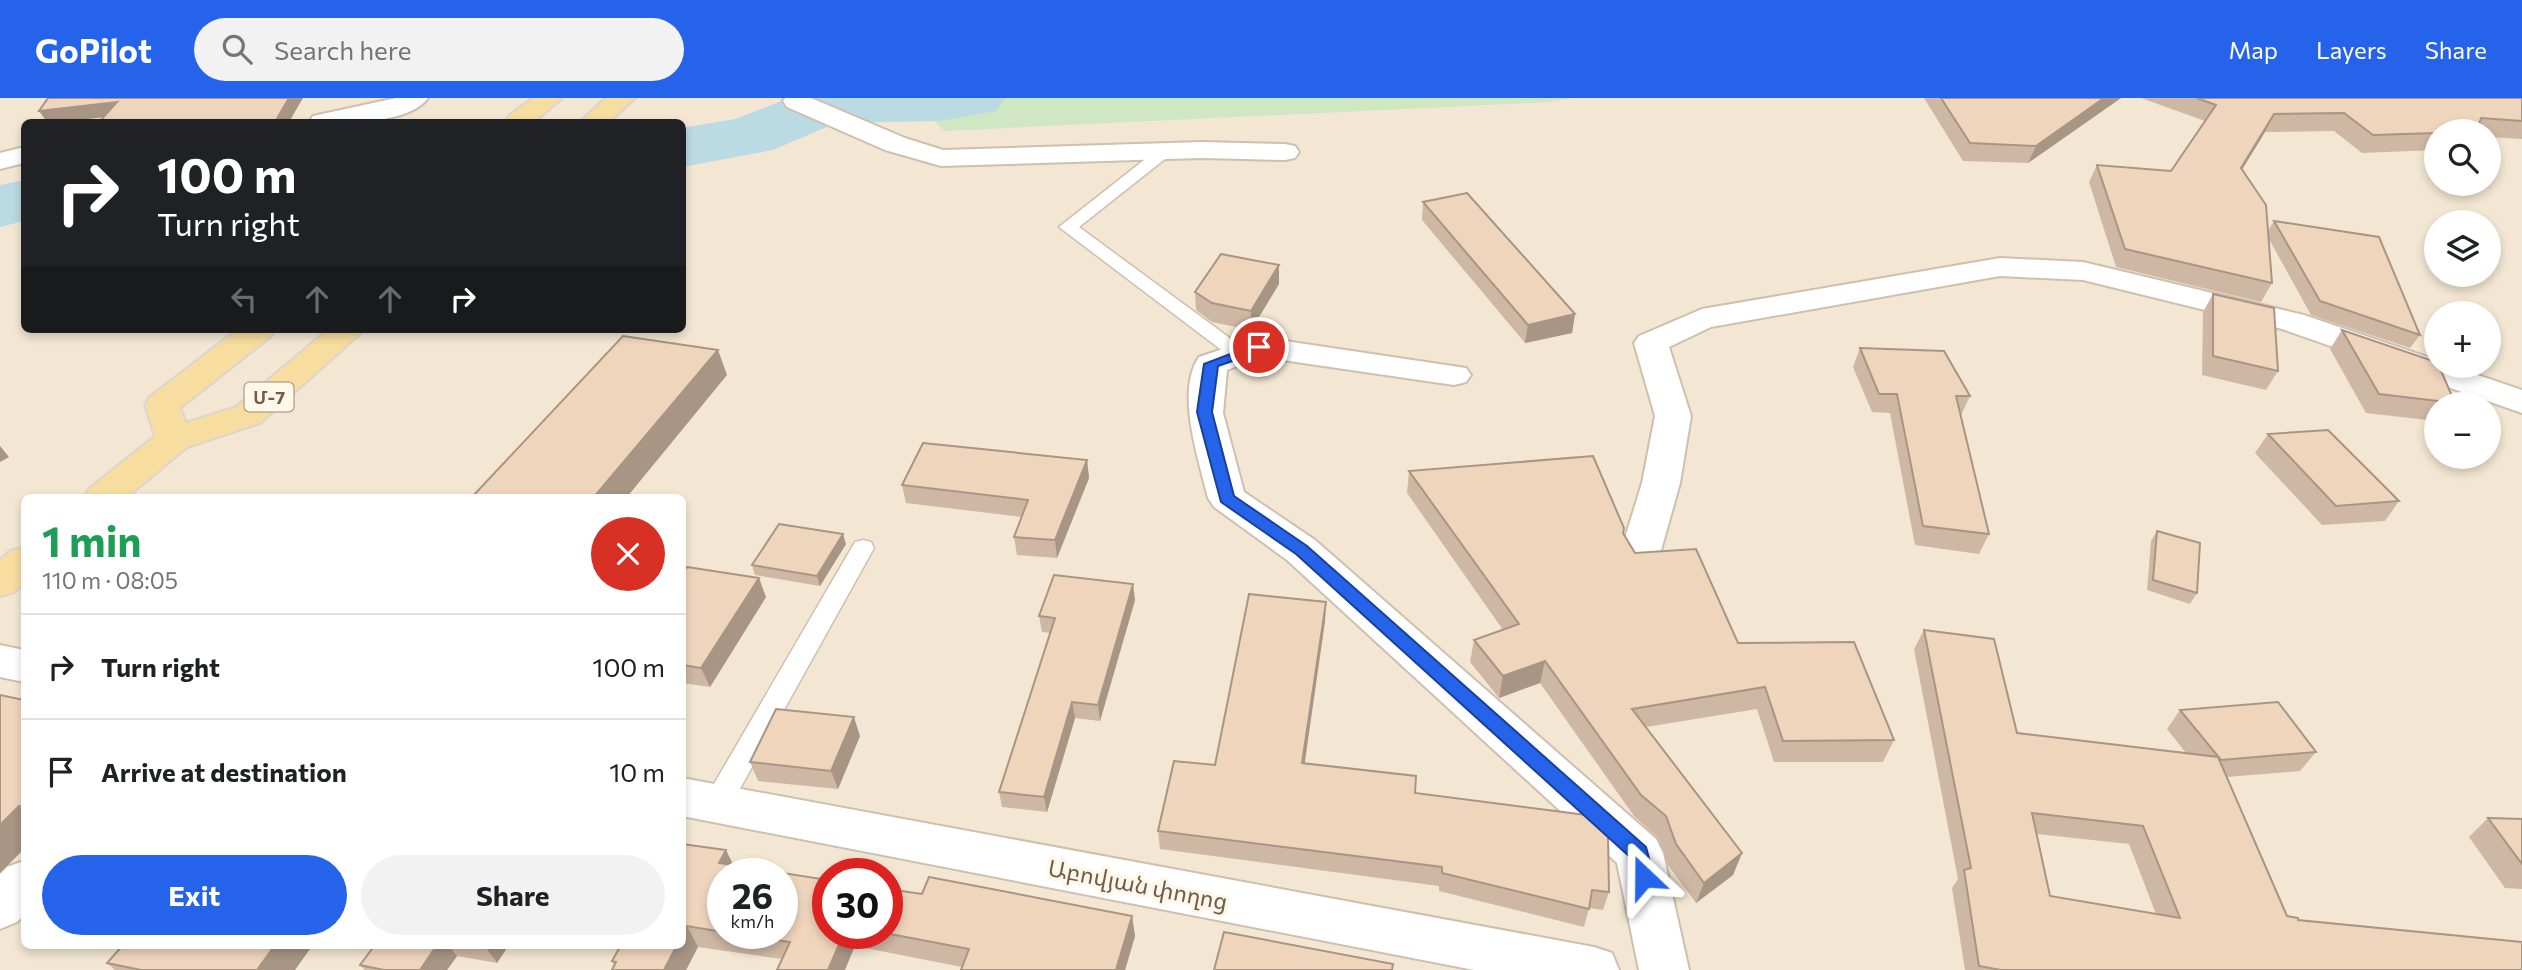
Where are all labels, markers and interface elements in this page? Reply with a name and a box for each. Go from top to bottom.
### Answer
search box [194,18,684,81]
text: GoPilot [35,29,152,70]
icon: search [218,30,256,68]
text: Search here [274,34,411,65]
text: Map [2229,35,2278,64]
text: Layers [2316,35,2387,64]
text: Share [2425,35,2487,64]
map controls [2424,119,2501,469]
button: search [2424,119,2501,196]
text: 100 m [157,143,296,203]
icon: right [42,147,133,238]
text: Turn right [157,203,300,243]
button: layers [2424,210,2501,287]
icon: left [225,280,263,318]
icon: ahead [298,280,336,318]
icon: ahead [371,280,409,318]
icon: right [444,280,482,318]
button: + [2424,301,2501,378]
pin [1229,317,1289,377]
icon: arrive [1240,328,1278,366]
road number: Մ-7 [244,382,294,412]
button: − [2424,392,2501,469]
text: 1 min [42,514,142,566]
button: close [591,517,665,591]
text: 110 m · 08:05 [42,566,178,594]
icon: right [42,648,80,686]
text: Turn right [101,651,220,682]
text: 100 m [592,651,665,682]
icon: arrive [42,753,80,791]
text: Arrive at destination [101,756,347,787]
text: 10 m [609,756,665,787]
position arrow [1607,840,1681,914]
street label: Աբովյան փողոց [1046,853,1230,916]
button: Exit [42,855,347,935]
button: Share [361,855,665,935]
speed limit sign: 30 [812,858,903,949]
text: 26 [732,873,773,916]
text: km/h [731,910,774,932]

